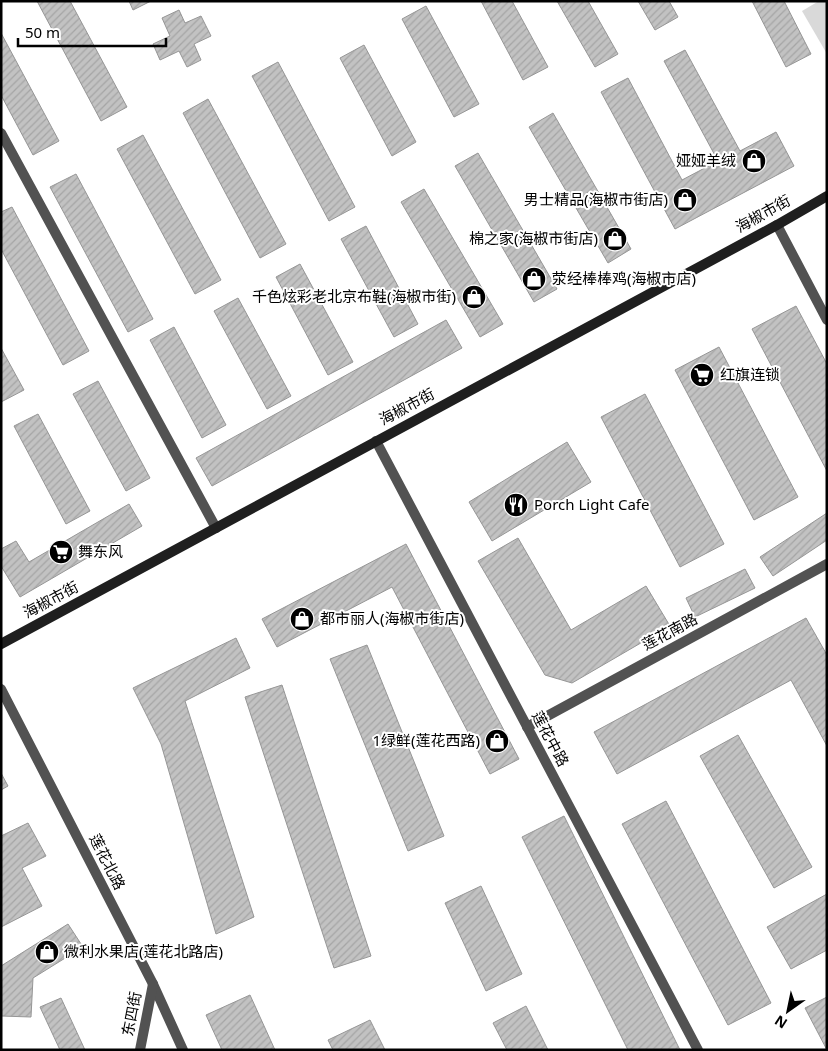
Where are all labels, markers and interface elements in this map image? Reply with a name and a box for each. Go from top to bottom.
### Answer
scale bar [18,15,165,47]
text: 50 m [25,22,60,42]
shop icon: 娅娅羊绒 [741,148,767,174]
place label: 娅娅羊绒 [676,150,736,170]
shop icon: 男士精品(海椒市街店) [672,187,698,213]
place label: 男士精品(海椒市街店) [524,189,668,209]
street label: 海椒市街 [731,190,794,236]
shop icon: 棉之家(海椒市街店) [602,226,628,252]
place label: 棉之家(海椒市街店) [469,228,598,248]
shop icon: 荥经棒棒鸡(海椒市店) [521,266,547,292]
place label: 荥经棒棒鸡(海椒市店) [552,268,696,288]
shop icon: 千色炫彩老北京布鞋(海椒市街) [461,284,487,310]
place label: 千色炫彩老北京布鞋(海椒市街) [252,286,456,306]
supermarket icon: 红旗连锁 [689,362,715,388]
place label: 红旗连锁 [720,364,780,384]
street label: 海椒市街 [375,383,438,429]
restaurant icon: Porch Light Cafe [503,492,529,518]
place label: Porch Light Cafe [534,494,649,514]
supermarket icon: 舞东风 [48,539,74,565]
place label: 舞东风 [78,541,123,561]
street label: 海椒市街 [19,576,82,622]
shop icon: 都市丽人(海椒市街店) [289,606,315,632]
place label: 都市丽人(海椒市街店) [320,608,464,628]
street label: 莲花南路 [638,608,701,654]
street label: 莲花中路 [528,707,574,770]
shop icon: 1绿鲜(莲花西路) [484,728,510,754]
place label: 1绿鲜(莲花西路) [372,730,480,750]
street label: 莲花北路 [85,830,130,893]
shop icon: 微利水果店(莲花北路店) [34,939,60,965]
place label: 微利水果店(莲花北路店) [64,941,223,961]
north arrow [763,986,813,1036]
street label: 东四街 [117,990,145,1038]
text: N [771,1011,791,1033]

